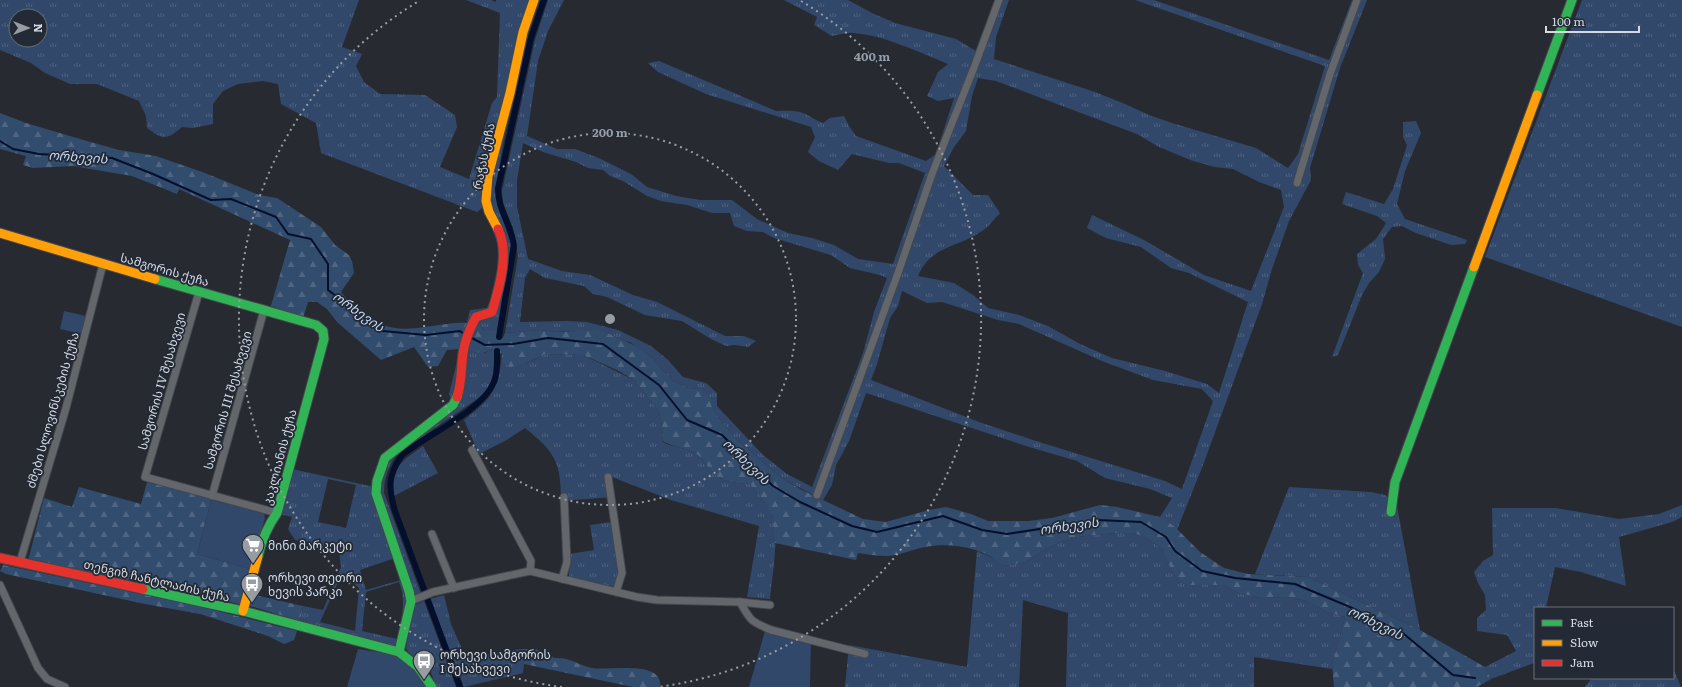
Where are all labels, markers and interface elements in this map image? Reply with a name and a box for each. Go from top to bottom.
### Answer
north arrow [8,8,48,48]
scale bar [1546,8,1639,34]
text: 100 m [1552,12,1585,30]
text: N [31,23,47,33]
text: 400 m [854,47,890,65]
street label: რაჭას ქუჩა [467,121,499,191]
text: 200 m [592,123,628,141]
water label: ორხევის [48,144,109,168]
street label: სამგორის ქუჩა [118,248,212,290]
water label: ორხევის [329,286,390,336]
street label: სამგორის IV შესახვევი [133,310,189,452]
centre of rings [603,312,617,326]
street label: სამგორის III შესახვევი [199,328,255,471]
street label: ძმები სლოვინსკების ქუჩა [21,330,83,490]
street label: კაკლიანის ქუჩა [258,407,300,507]
water label: ორხევის [719,434,776,489]
water label: ორხევის [1038,511,1101,539]
supermarket icon: მინი მარკეტი [240,532,266,565]
place label: მინი მარკეტი [268,536,352,554]
street label: თენგიზ ჩანტლაძის ქუჩა [82,554,232,606]
place label: ორხევი თეთრი ხევის პარკი [268,568,362,600]
bus stop icon: ორხევი თეთრი ხევის პარკი [239,571,265,604]
water label: ორხევის [1345,601,1408,644]
legend [1534,607,1674,679]
text: Fast [1570,613,1594,631]
text: Slow [1570,633,1599,651]
place label: ორხევი სამგორის I შესახვევი [440,645,551,677]
bus stop icon: ორხევი სამგორის I შესახვევი [411,648,437,681]
text: Jam [1570,653,1595,671]

